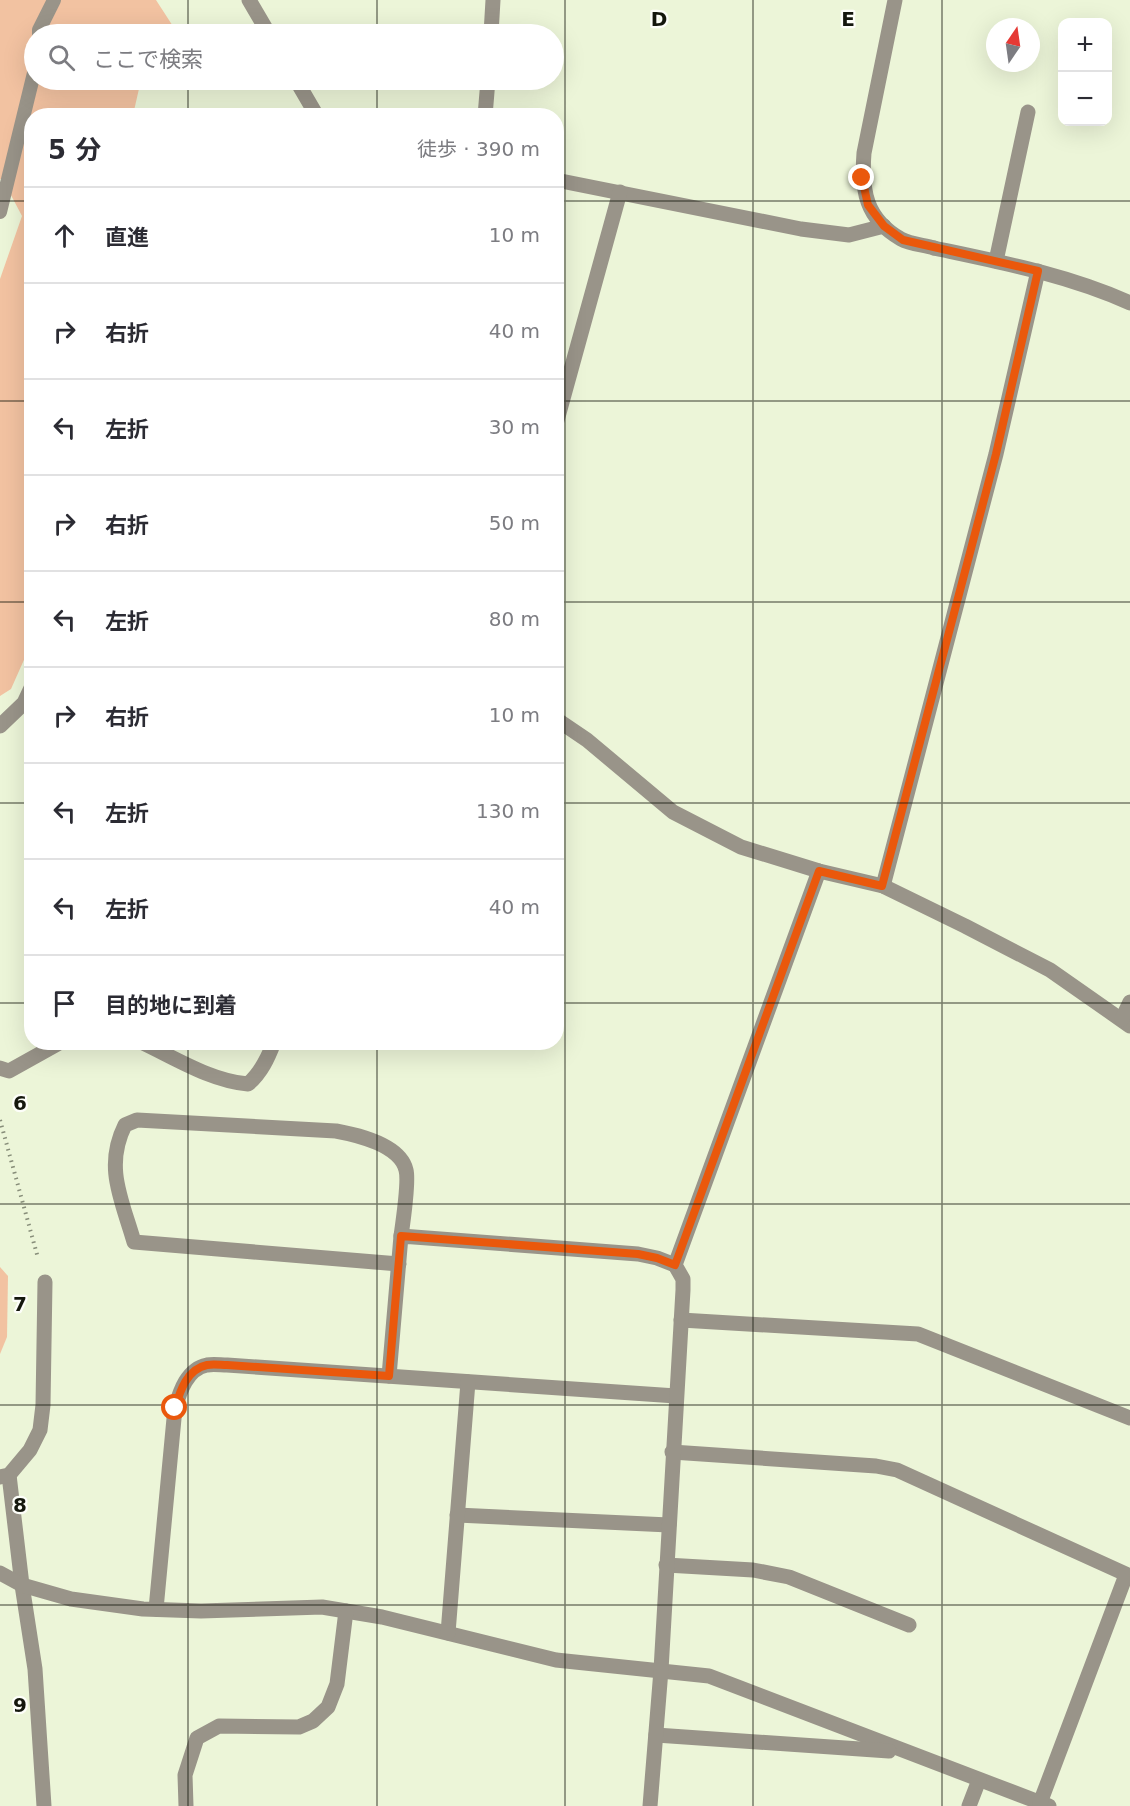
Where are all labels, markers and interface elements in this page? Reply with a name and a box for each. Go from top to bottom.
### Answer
text: D [651,7,667,31]
text: E [841,7,855,31]
north arrow [986,18,1040,72]
map controls [1058,18,1112,126]
button: + [1058,18,1112,72]
search box [24,24,564,90]
icon: search [45,41,78,74]
text: ここで検索 [93,47,203,72]
button: − [1058,72,1112,126]
text: 5 分 [48,135,101,165]
text: 徒歩 · 390 m [417,137,540,161]
route end [848,164,874,190]
icon: ahead [48,219,81,252]
text: 10 m [489,223,540,247]
text: 直進 [105,225,149,250]
icon: right [48,315,81,348]
text: 40 m [489,319,540,343]
text: 右折 [105,321,149,346]
icon: left [48,411,81,444]
text: 30 m [489,415,540,439]
text: 左折 [105,417,149,442]
icon: right [48,507,81,540]
text: 50 m [489,511,540,535]
text: 右折 [105,513,149,538]
icon: left [48,603,81,636]
text: 80 m [489,607,540,631]
text: 左折 [105,609,149,634]
icon: right [48,699,81,732]
text: 10 m [489,703,540,727]
text: 右折 [105,705,149,730]
icon: left [48,795,81,828]
text: 130 m [476,799,540,823]
text: 左折 [105,801,149,826]
icon: left [48,891,81,924]
text: 40 m [489,895,540,919]
text: 左折 [105,897,149,922]
icon: arrive [48,987,81,1020]
text: 目的地に到着 [105,993,237,1018]
text: 6 [13,1091,27,1115]
text: 7 [13,1292,27,1316]
route start [161,1394,187,1420]
text: 8 [13,1493,27,1517]
text: 9 [13,1693,27,1717]

